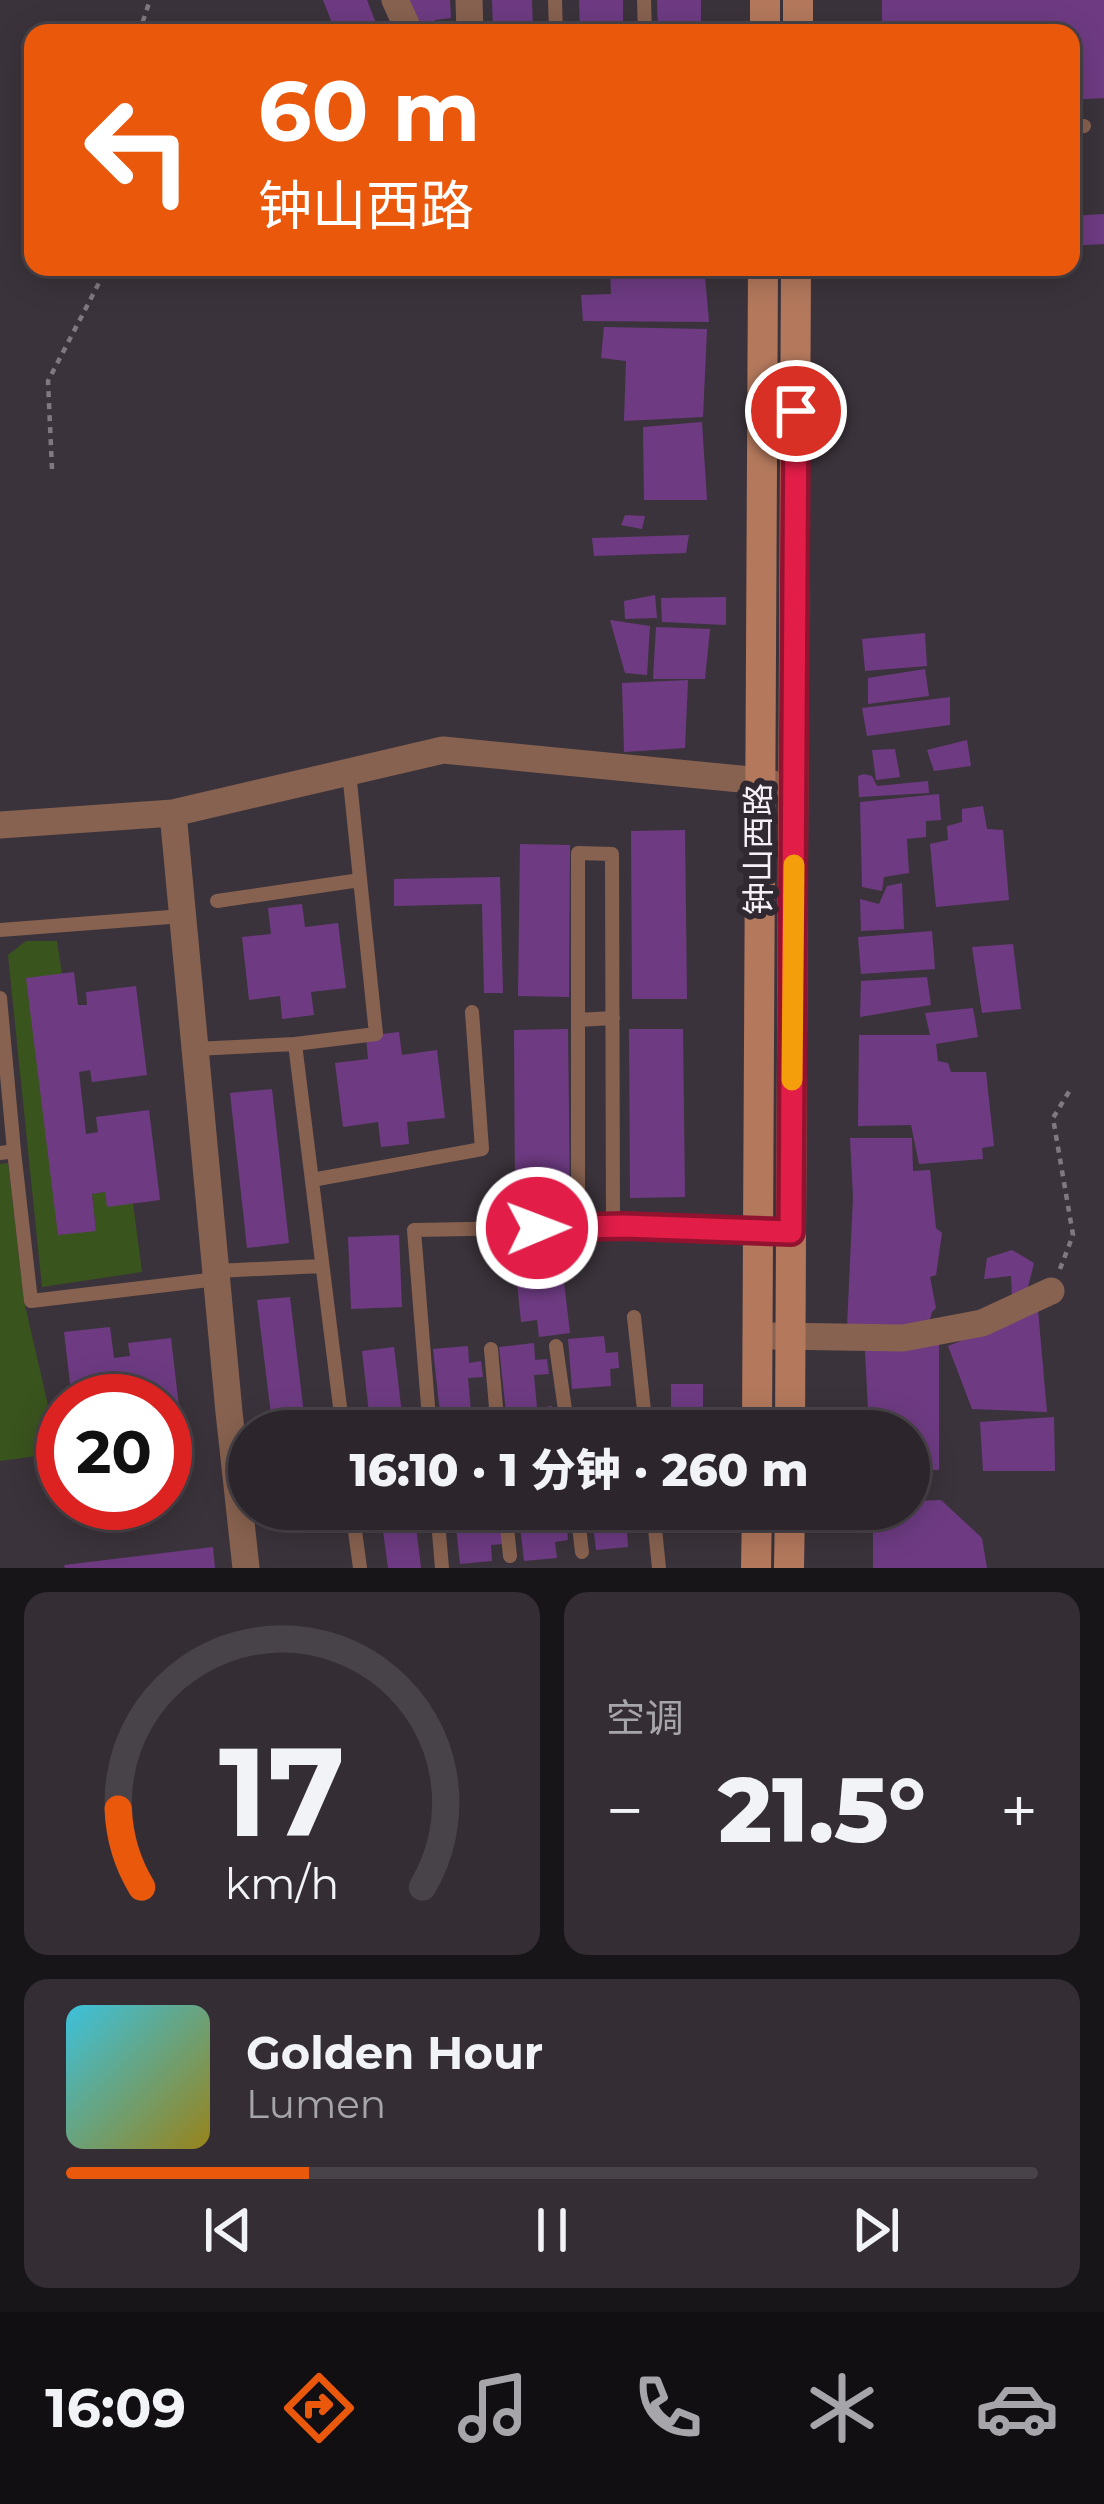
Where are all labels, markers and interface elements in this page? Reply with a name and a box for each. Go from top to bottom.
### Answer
text: 60 m [258,60,480,162]
icon: left [60,72,216,228]
text: 钟山西路 [258,173,474,239]
pin [745,360,847,462]
icon: arrive [763,378,829,444]
street label: 钟山西路 [738,783,778,915]
position arrow [474,1165,600,1291]
speed limit sign: 20 [36,1374,192,1530]
text: 16:10 · 1 分钟 · 260 m [349,1442,809,1497]
text: 空调 [606,1694,684,1742]
text: 17 [219,1715,345,1867]
text: 21.5° [718,1755,926,1865]
text: − [606,1770,644,1851]
text: + [1000,1770,1038,1851]
text: km/h [225,1856,339,1909]
text: Golden Hour [246,2025,543,2080]
text: Lumen [246,2080,386,2128]
icon: previous [195,2197,261,2263]
icon: pause [519,2197,585,2263]
icon: next [843,2197,909,2263]
icon: directions [277,2366,361,2450]
icon: music [451,2366,535,2450]
icon: phone [626,2366,710,2450]
icon: climate [800,2366,884,2450]
icon: car [975,2366,1059,2450]
text: 16:09 [45,2375,186,2441]

